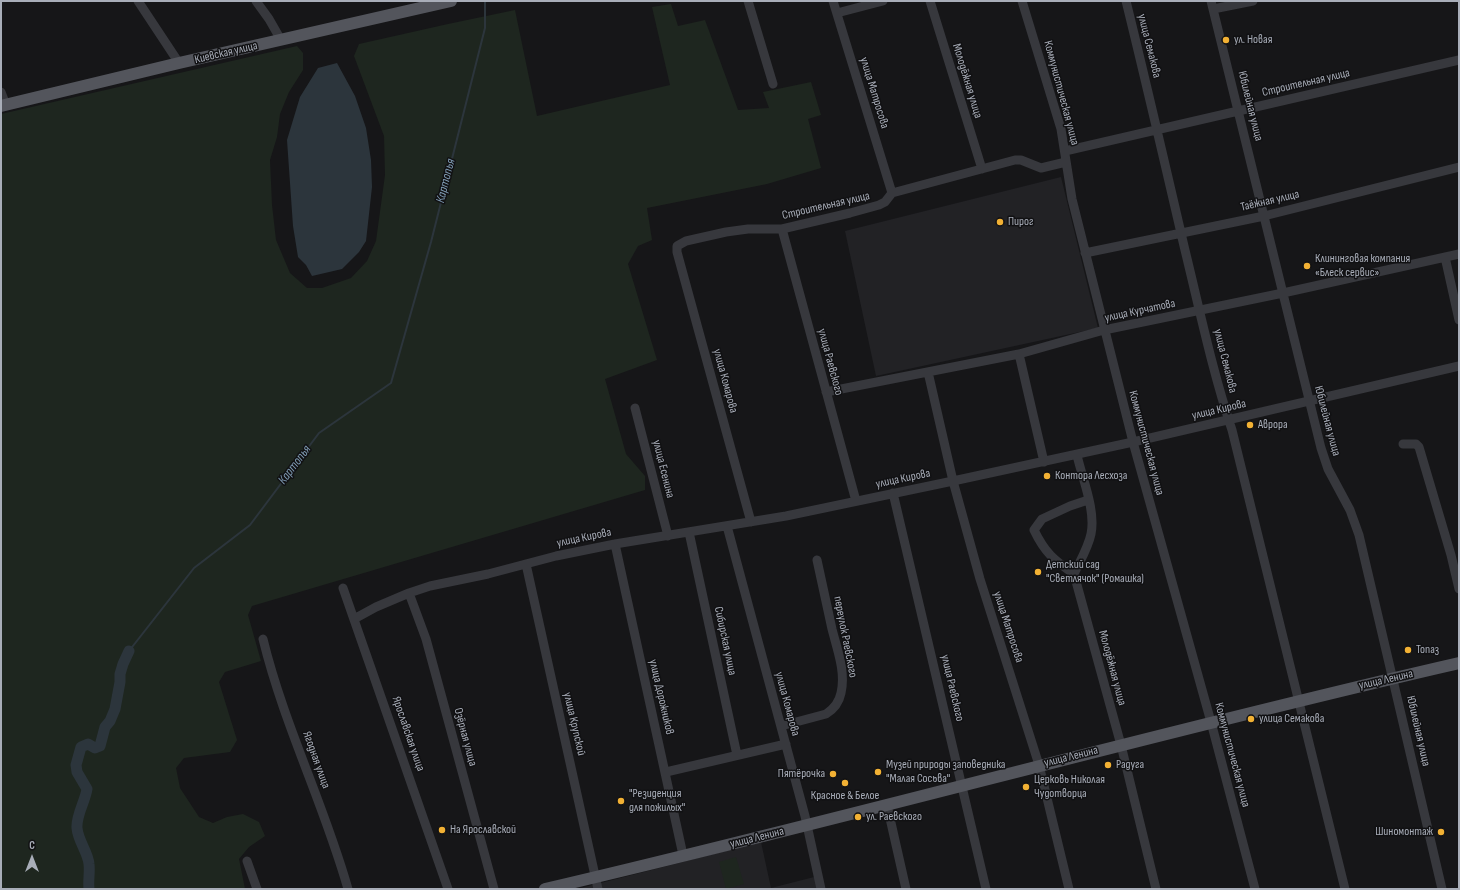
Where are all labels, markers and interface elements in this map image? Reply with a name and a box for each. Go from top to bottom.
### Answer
street label: улица Семакова [1134,13,1164,79]
place label: ул. Новая [1234,33,1272,47]
marker: ул. Новая [1221,35,1231,45]
street label: Киевская улица [193,39,259,67]
street label: Коммунистическая улица [1040,39,1082,147]
street label: Молодёжная улица [949,42,985,120]
street label: улица Матросова [856,55,892,131]
street label: Строительная улица [1261,66,1351,100]
street label: Юбилейная улица [1234,69,1266,143]
water label: Картопья [433,157,459,205]
street label: Таёжная улица [1239,187,1301,215]
street label: Строительная улица [781,189,871,223]
place label: Пирог [1008,215,1033,229]
marker: Пирог [995,217,1005,227]
place label: Клининговая компания «Блеск сервис» [1315,252,1410,280]
marker: Клининговая компания «Блеск сервис» [1302,261,1312,271]
street label: улица Курчатова [1103,296,1177,326]
street label: улица Раевского [814,327,846,397]
street label: улица Семакова [1210,328,1240,394]
street label: улица Комарова [710,347,740,415]
street label: Юбилейная улица [1311,384,1343,458]
street label: Коммунистическая улица [1125,389,1167,497]
street label: улица Кирова [1190,397,1248,423]
place label: Аврора [1258,418,1288,432]
marker: Аврора [1245,420,1255,430]
street label: улица Есенина [649,438,677,500]
water label: Картопья [275,442,315,488]
street label: улица Кирова [874,466,932,492]
place label: Контора Лесхоза [1055,469,1127,483]
marker: Контора Лесхоза [1042,471,1052,481]
street label: улица Кирова [555,525,613,551]
place label: Детский сад "Светлячок" (Ромашка) [1046,558,1144,586]
marker: Детский сад "Светлячок" (Ромашка) [1033,567,1043,577]
street label: улица Матросова [990,590,1026,664]
street label: переулок Раевского [830,595,860,679]
street label: Сибирская улица [711,605,739,677]
street label: Молодёжная улица [1095,629,1129,707]
place label: Топаз [1416,643,1439,657]
marker: Топаз [1403,645,1413,655]
street label: улица Раевского [937,653,967,723]
street label: улица Дорожников [645,658,677,736]
street label: улица Ленина [1358,667,1414,693]
street label: улица Комарова [772,670,802,738]
street label: улица Крупской [560,691,588,757]
street label: Юбилейная улица [1403,694,1433,768]
street label: Ярославская улица [388,695,428,773]
street label: Коммунистическая улица [1211,701,1253,809]
street label: Озёрная улица [450,706,480,768]
place label: улица Семакова [1259,712,1324,726]
marker: улица Семакова [1246,714,1256,724]
street label: Ягодная улица [299,730,333,790]
street label: улица Ленина [1043,743,1099,771]
place label: Музей природы заповедника "Малая Сосьва" [886,758,1005,786]
place label: Радуга [1116,758,1144,772]
marker: Радуга [1103,760,1113,770]
place label: Пятёрочка [778,767,825,781]
marker: Музей природы заповедника "Малая Сосьва" [873,767,883,777]
marker: Пятёрочка [828,769,838,779]
place label: Церковь Николая Чудотворца [1034,773,1105,801]
marker: Красное & Белое [840,778,850,788]
marker: Церковь Николая Чудотворца [1021,782,1031,792]
place label: "Резиденция для пожилых" [629,787,685,815]
place label: Красное & Белое [811,789,879,803]
marker: "Резиденция для пожилых" [616,796,626,806]
place label: ул. Раевского [866,810,922,824]
marker: ул. Раевского [853,812,863,822]
place label: На Ярославской [450,823,516,837]
street label: улица Ленина [729,824,785,852]
marker: На Ярославской [437,825,447,835]
place label: Шиномонтаж [1375,825,1433,839]
marker: Шиномонтаж [1436,827,1446,837]
north arrow [12,838,52,878]
text: С [29,839,35,852]

